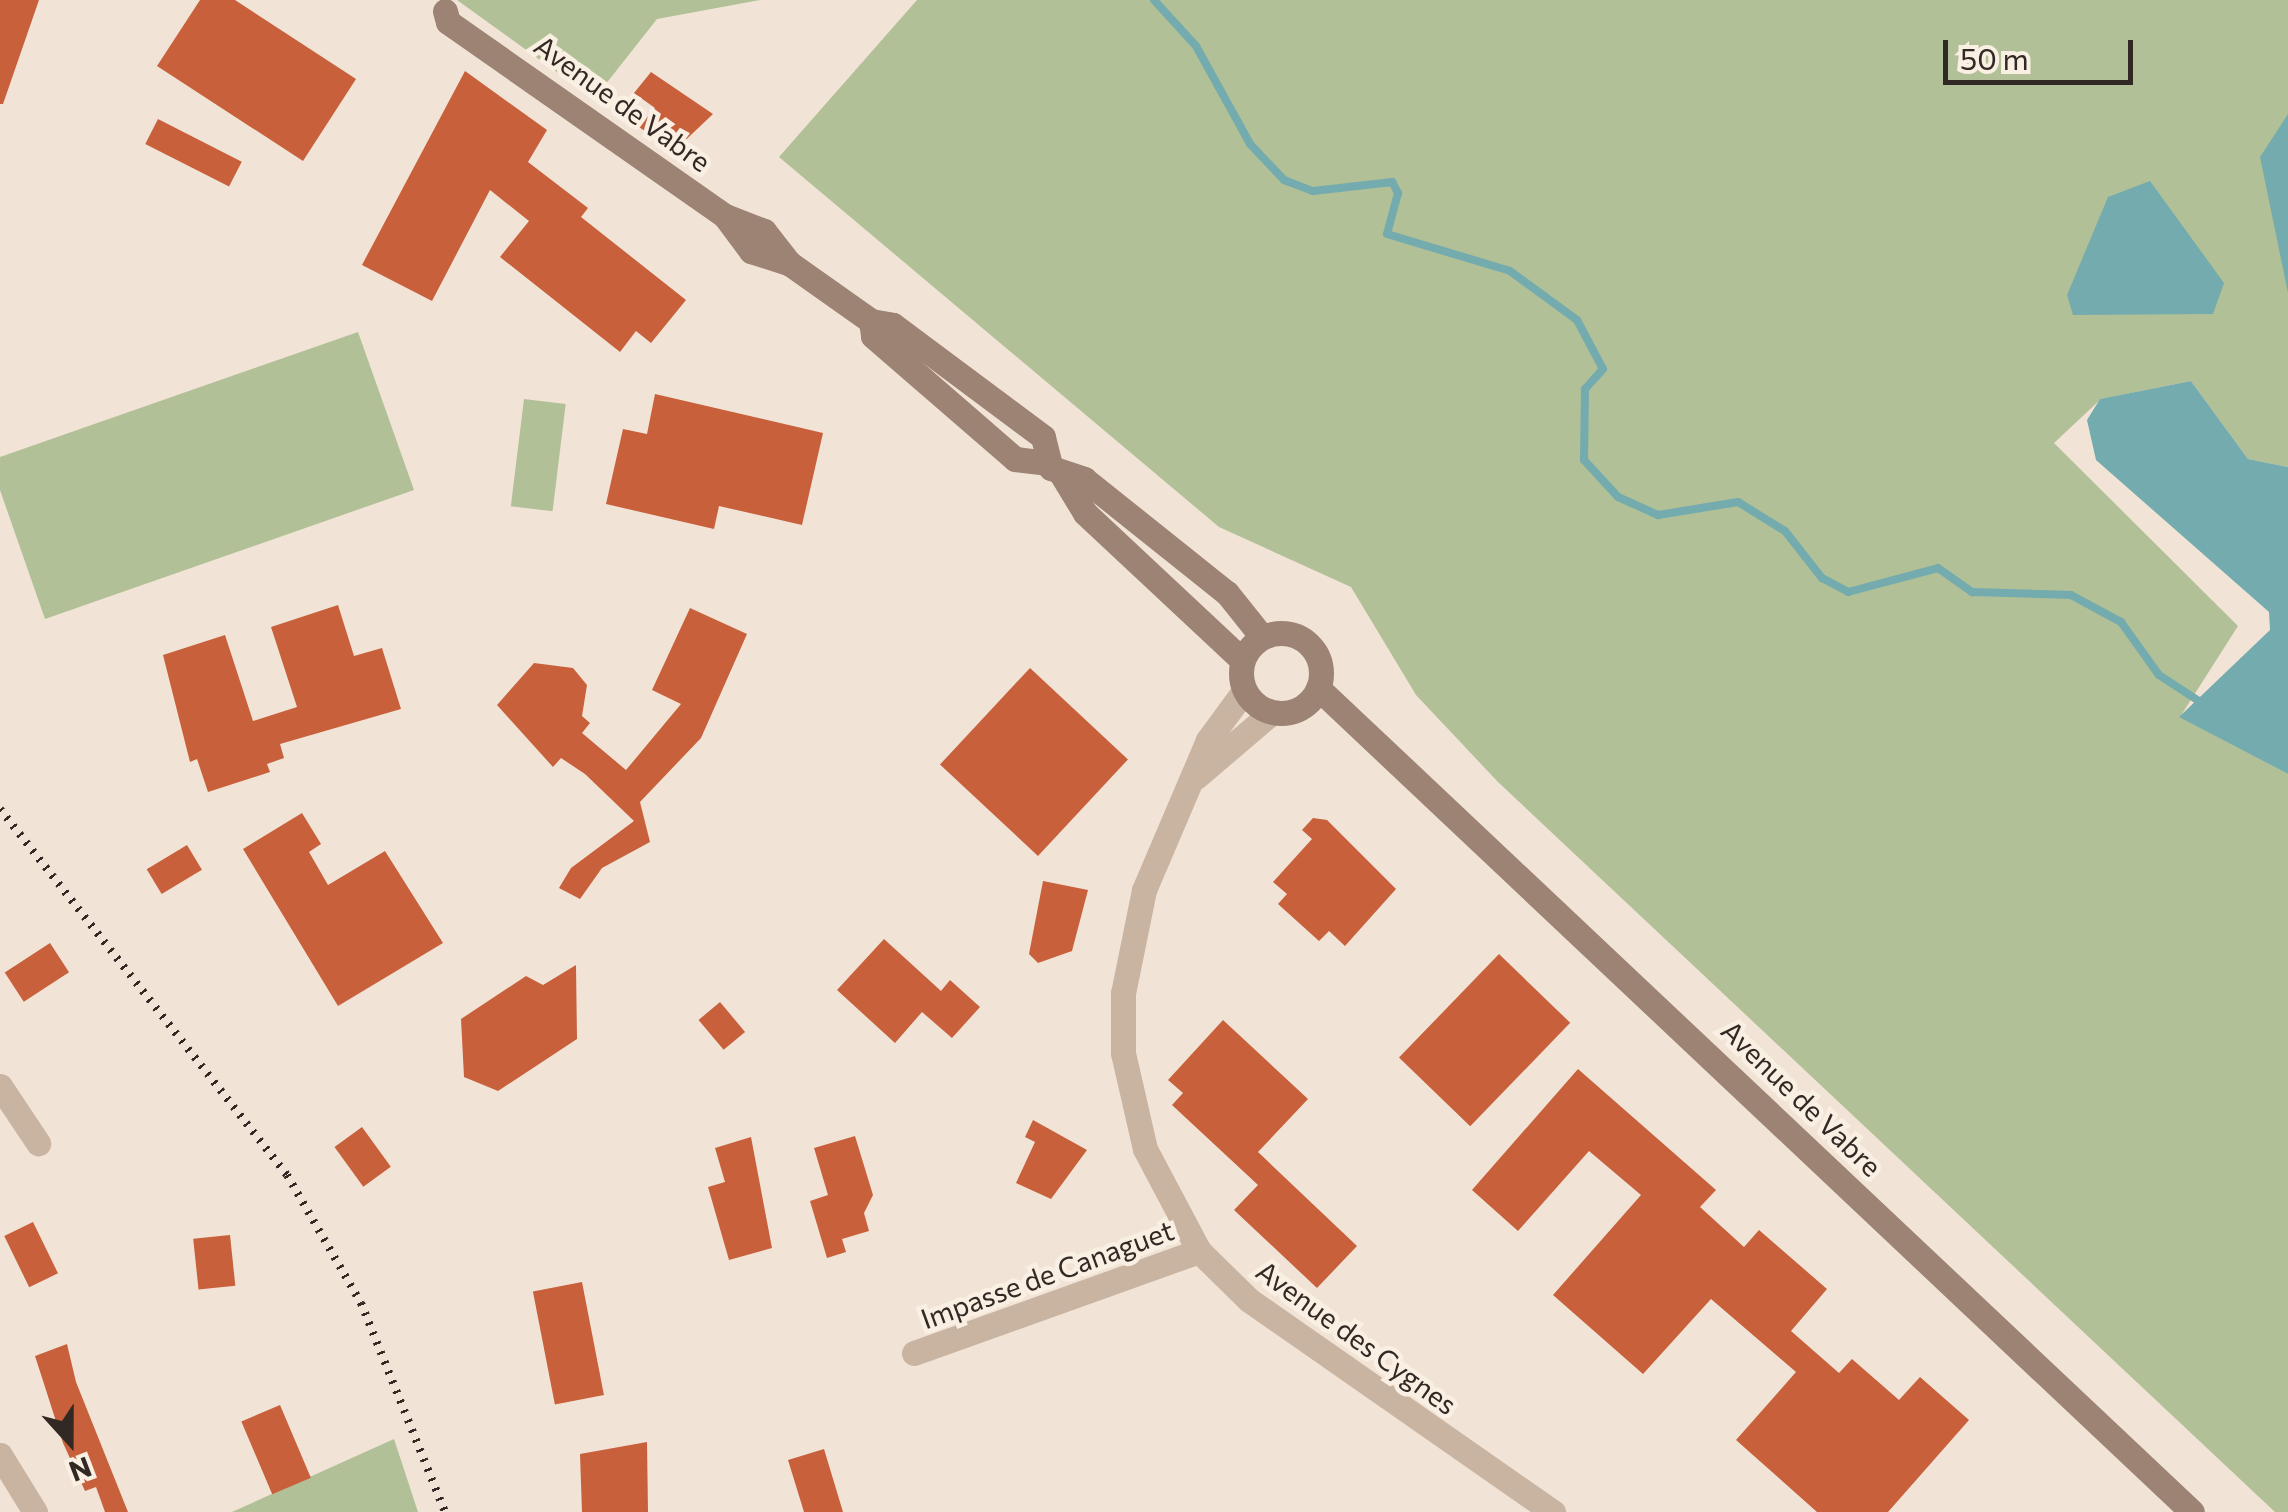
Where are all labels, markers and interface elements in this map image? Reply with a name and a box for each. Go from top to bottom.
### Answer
scale bar [1948,20,2138,82]
street label: Avenue de Vabre [528,28,718,178]
text: 50 m [1960,39,2029,76]
street label: Avenue de Vabre [1715,1013,1889,1183]
street label: Impasse de Canaguet [916,1213,1178,1335]
street label: Avenue des Cygnes [1250,1253,1464,1421]
north arrow [20,1392,120,1492]
text: N [65,1450,97,1490]

